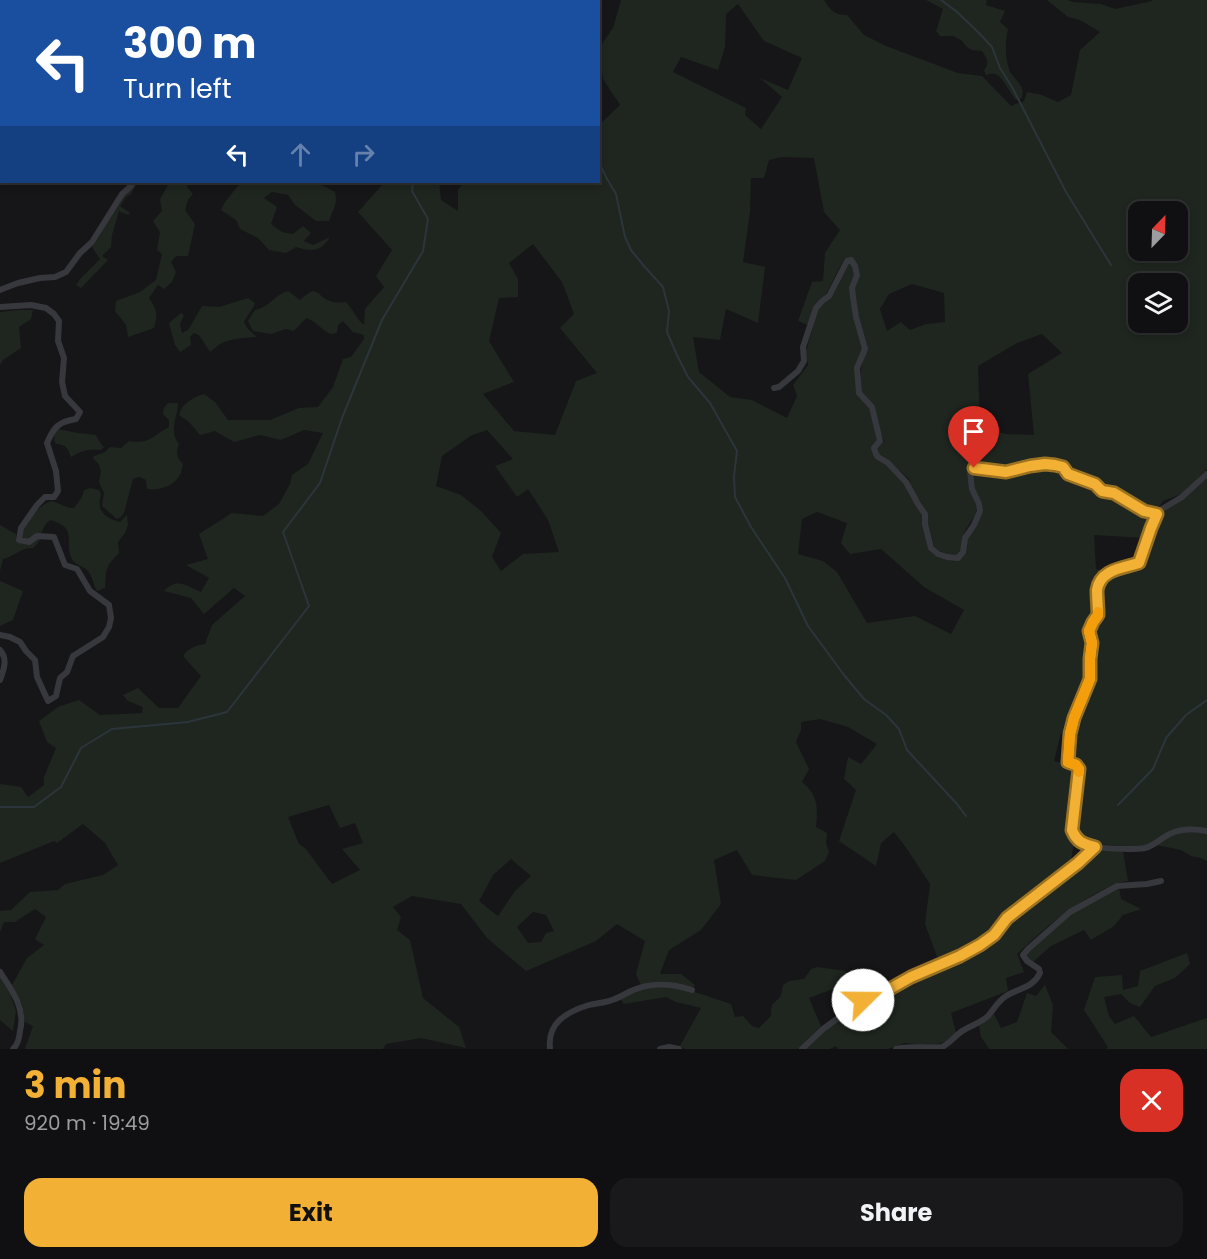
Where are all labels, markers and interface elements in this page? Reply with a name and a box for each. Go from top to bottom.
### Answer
text: 300 m [123,14,257,73]
icon: left [24,24,102,102]
text: Turn left [123,70,232,107]
icon: left [221,138,254,171]
icon: ahead [284,138,317,171]
icon: right [347,138,380,171]
north arrow [1128,201,1188,261]
map controls [1128,201,1188,333]
button: layers [1128,273,1188,333]
pin [948,406,999,468]
icon: arrive [957,415,990,448]
position arrow [831,968,895,1032]
text: 3 min [24,1060,126,1111]
button: close [1120,1069,1183,1132]
text: 920 m · 19:49 [24,1109,150,1137]
button: Exit [24,1178,598,1247]
button: Share [610,1178,1183,1247]

